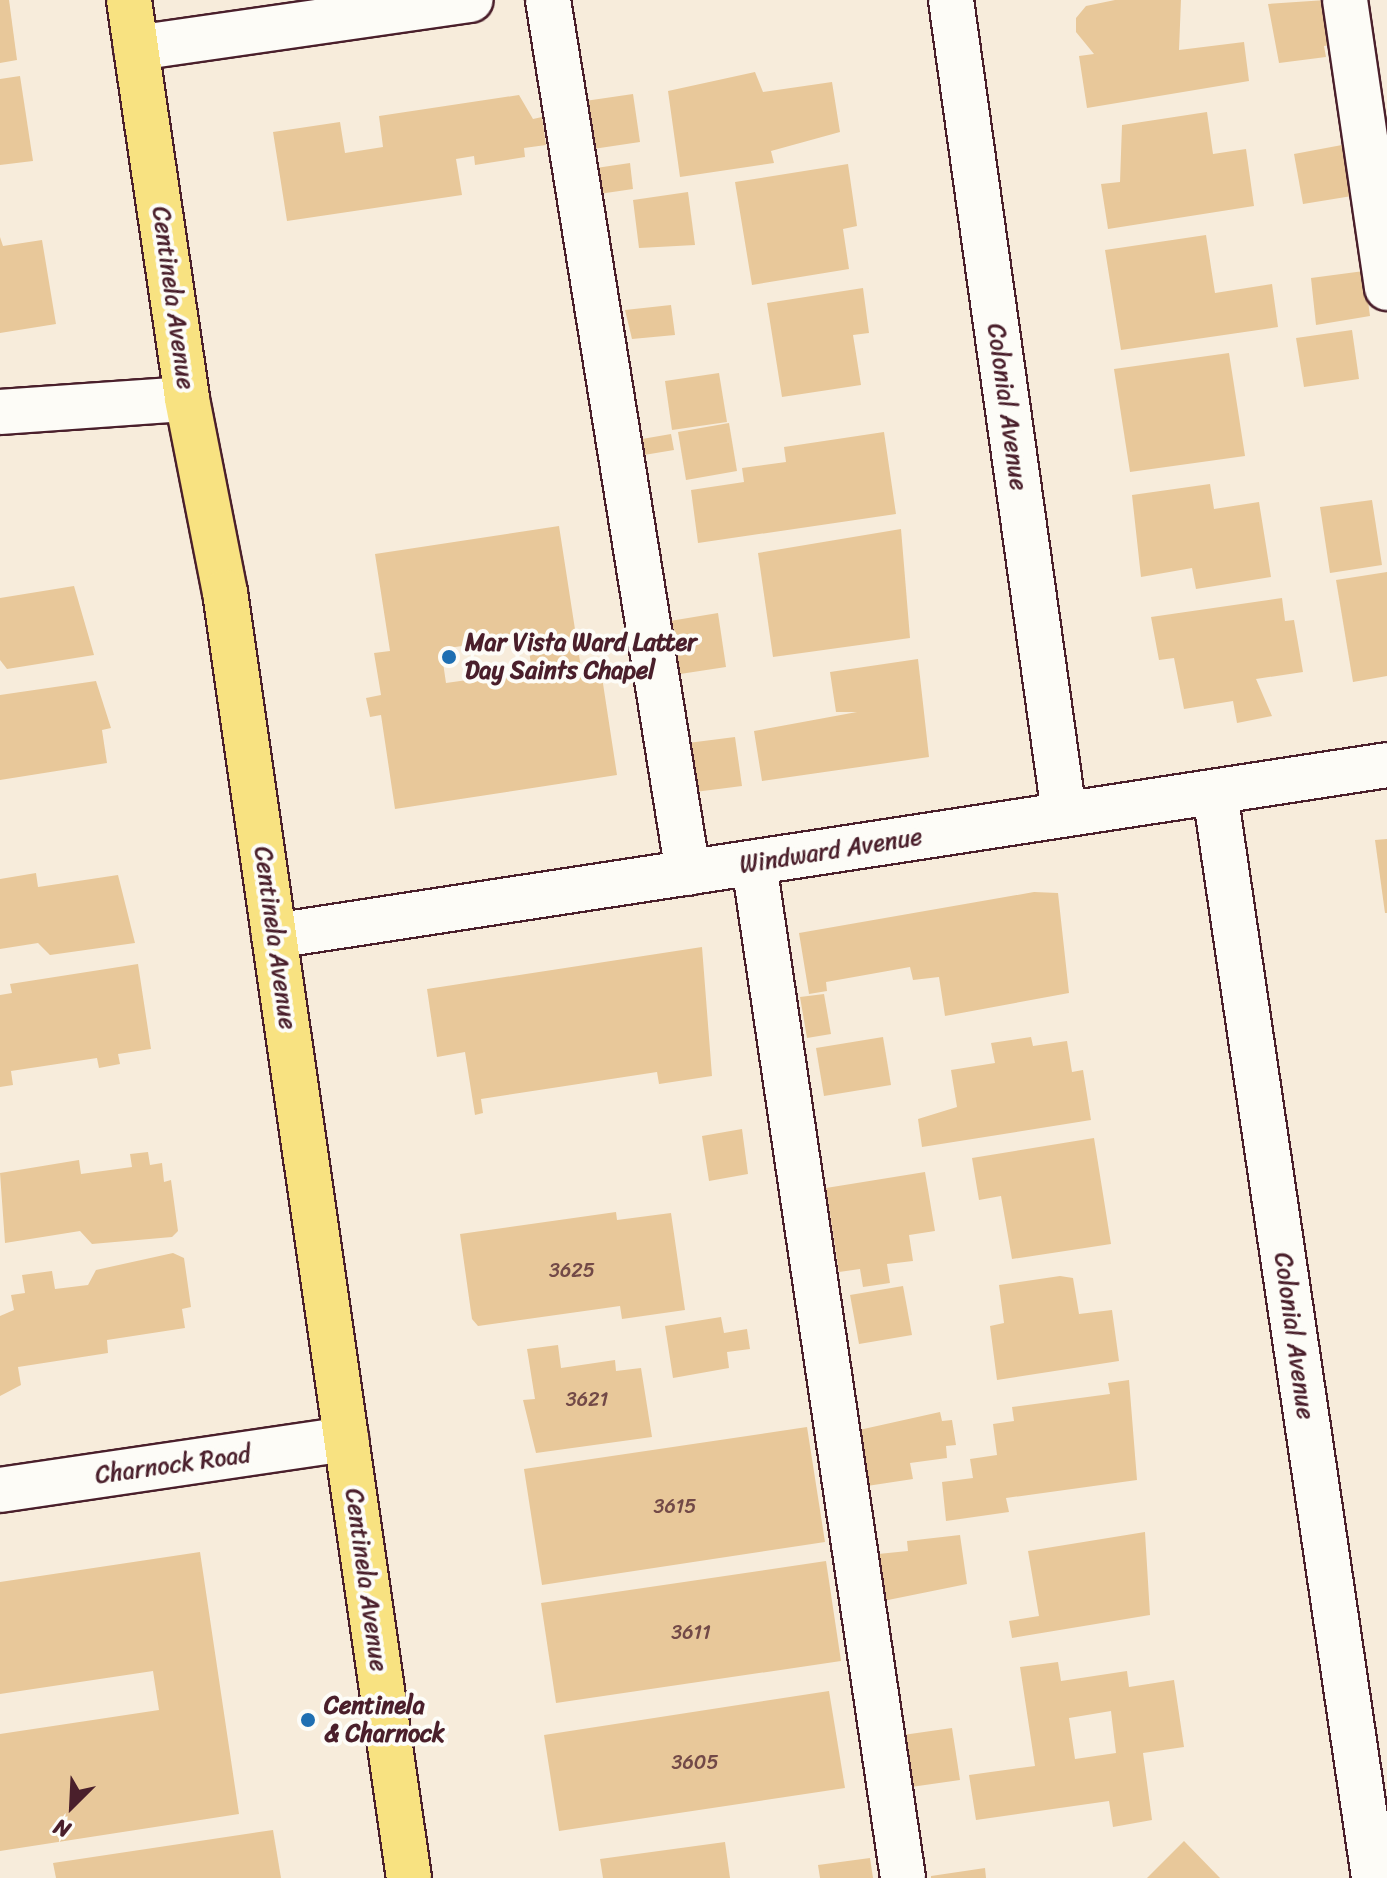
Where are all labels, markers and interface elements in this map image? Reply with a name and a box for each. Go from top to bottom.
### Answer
street label: Centinela Avenue [146,205,200,391]
street label: Colonial Avenue [981,322,1033,492]
place label: Mar Vista Ward Latter Day Saints Chapel [465,629,698,685]
marker: Mar Vista Ward Latter Day Saints Chapel [440,648,458,666]
street label: Windward Avenue [738,822,924,880]
street label: Centinela Avenue [248,845,302,1031]
street label: Colonial Avenue [1268,1251,1320,1421]
house number: 3625 [549,1258,595,1282]
house number: 3621 [566,1387,608,1411]
street label: Charnock Road [93,1440,253,1490]
street label: Centinela Avenue [339,1487,393,1673]
house number: 3615 [653,1494,697,1518]
house number: 3611 [671,1620,711,1644]
place label: Centinela & Charnock [324,1692,445,1748]
marker: Centinela & Charnock [299,1711,317,1729]
house number: 3605 [671,1750,719,1774]
north arrow [32,1766,112,1846]
text: N [47,1807,77,1849]

